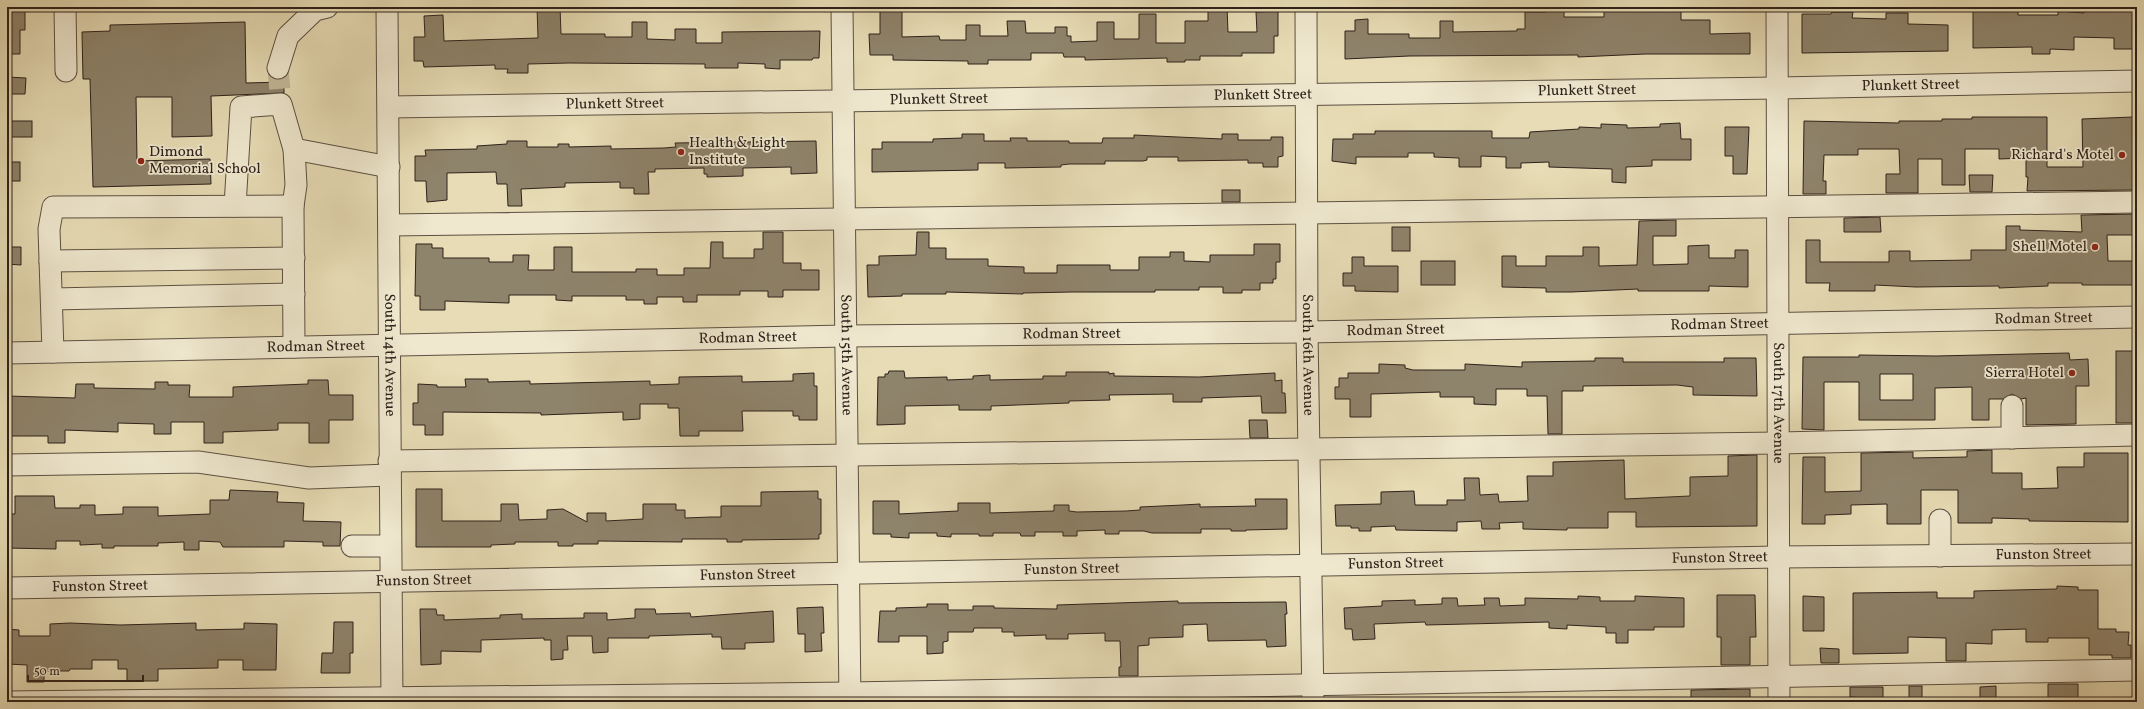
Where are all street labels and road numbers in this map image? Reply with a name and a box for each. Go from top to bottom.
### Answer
street label: Plunkett Street [1861,74,1960,97]
street label: Plunkett Street [1537,79,1636,102]
street label: Plunkett Street [1214,84,1312,106]
street label: Plunkett Street [890,88,988,111]
street label: Plunkett Street [566,93,664,115]
street label: South 14th Avenue [379,293,400,417]
street label: South 15th Avenue [835,294,857,416]
street label: South 16th Avenue [1296,294,1319,416]
street label: Rodman Street [1994,307,2093,330]
street label: Rodman Street [1670,313,1769,336]
street label: Rodman Street [1346,319,1445,342]
street label: Rodman Street [1022,323,1121,345]
street label: Rodman Street [698,326,797,349]
street label: Rodman Street [266,335,365,358]
street label: South 17th Avenue [1767,342,1789,464]
street label: Funston Street [1995,544,2092,566]
street label: Funston Street [1671,547,1768,569]
street label: Funston Street [1347,552,1444,575]
street label: Funston Street [1024,558,1120,581]
street label: Funston Street [700,564,796,586]
street label: Funston Street [376,569,472,592]
street label: Funston Street [52,575,148,598]

